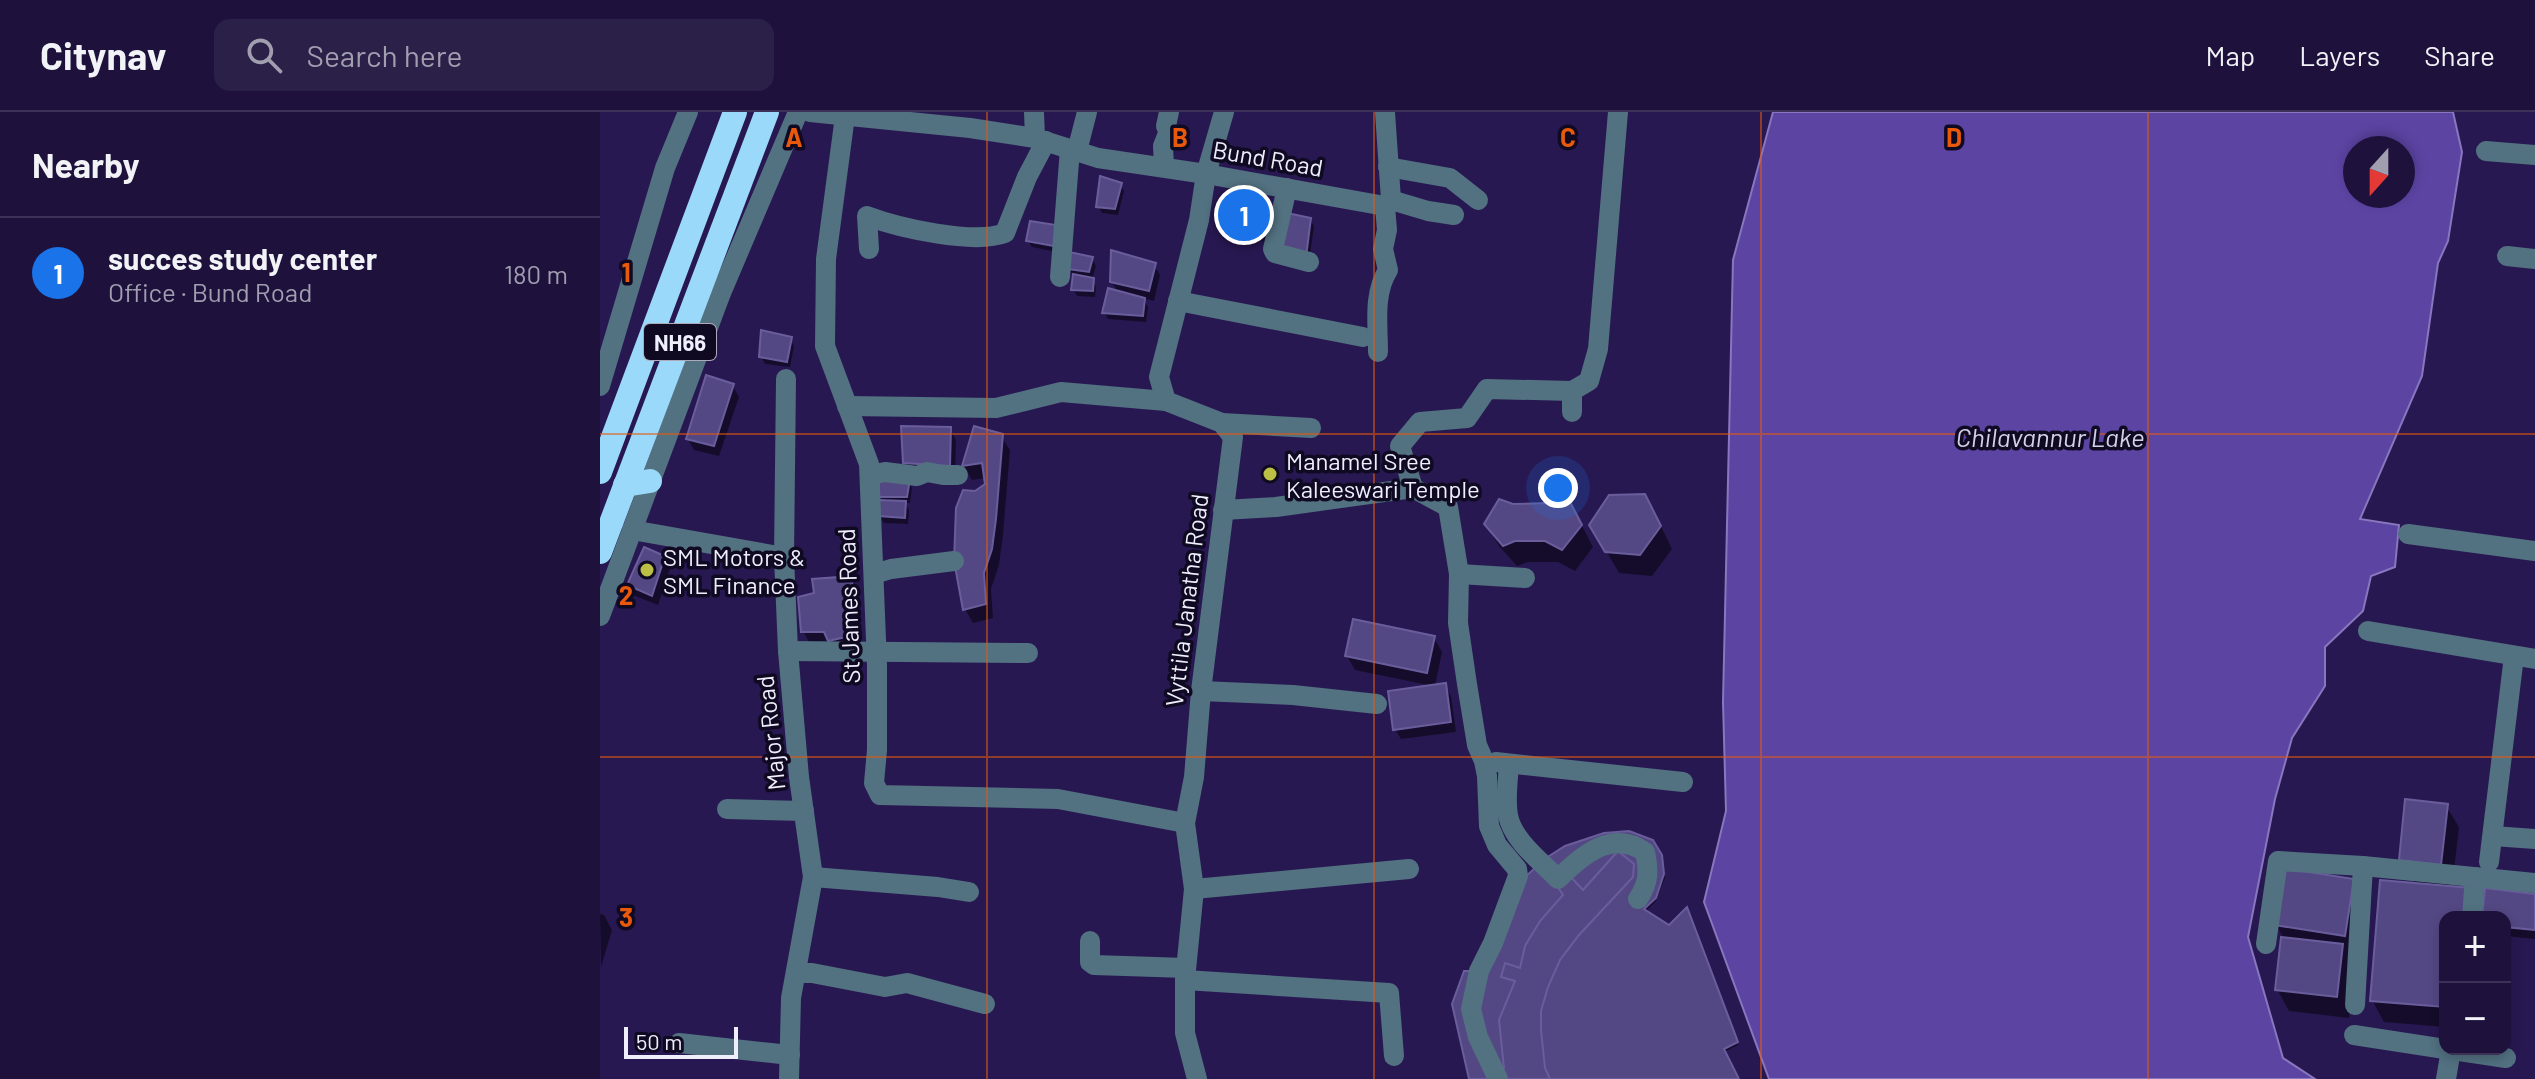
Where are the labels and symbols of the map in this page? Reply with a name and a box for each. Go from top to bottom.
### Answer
text: A [785,121,803,152]
text: B [1172,121,1188,152]
text: C [1560,121,1576,152]
text: D [1946,121,1962,152]
street label: Bund Road [1211,134,1325,182]
north arrow [2343,136,2415,208]
pin: 1 [1218,185,1270,245]
text: 1 [621,256,631,287]
road number: NH66 [644,324,716,360]
water label: Chilavannur Lake [1956,421,2144,452]
place label: Manamel Sree Kaleeswari Temple [1286,446,1480,503]
marker: Manamel Sree Kaleeswari Temple [1261,465,1279,483]
your location [1538,468,1578,508]
street label: Vyttila Janatha Road [1159,492,1213,708]
street label: St James Road [831,528,865,684]
place label: SML Motors & SML Finance [663,542,805,599]
marker: SML Motors & SML Finance [638,561,656,579]
text: 2 [619,579,633,610]
street label: Major Road [750,674,790,792]
text: 3 [619,901,633,932]
scale bar [624,1023,738,1059]

